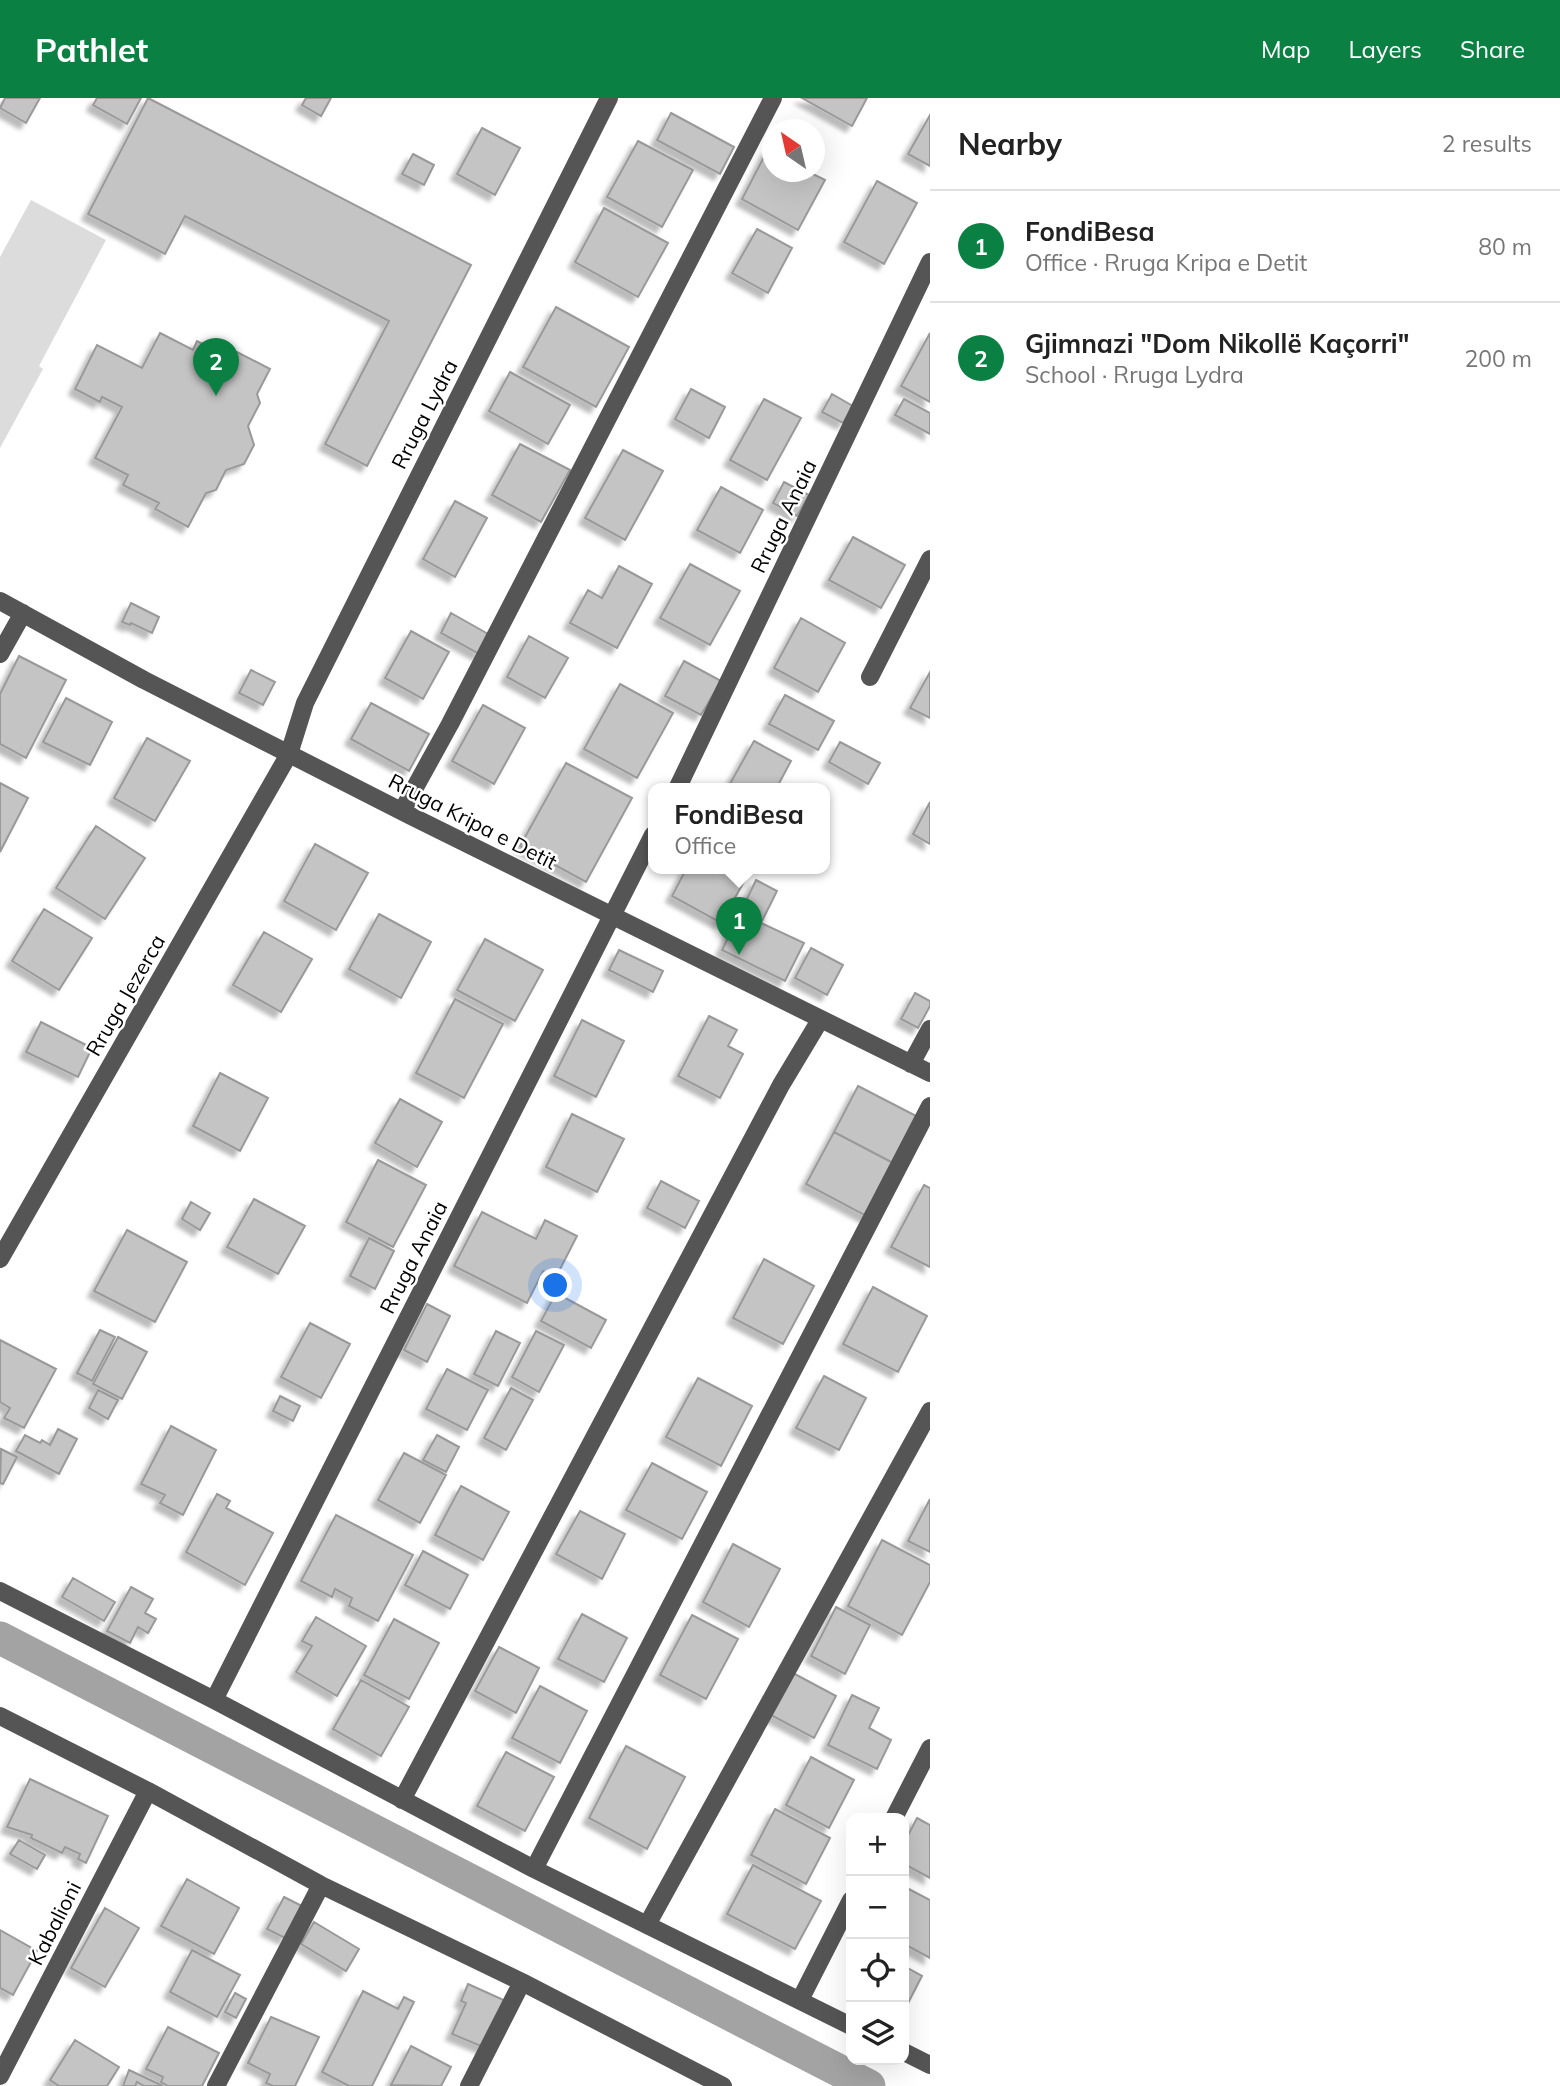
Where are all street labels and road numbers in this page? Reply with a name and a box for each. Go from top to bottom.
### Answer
street label: Rruga Lydra [385,355,463,473]
street label: Rruga Anaia [744,455,822,577]
street label: Rruga Kripa e Detit [385,767,561,875]
street label: Rruga Jezerca [80,930,170,1060]
street label: Rruga Anaia [374,1196,452,1318]
street label: Kabalioni [22,1877,86,1969]

